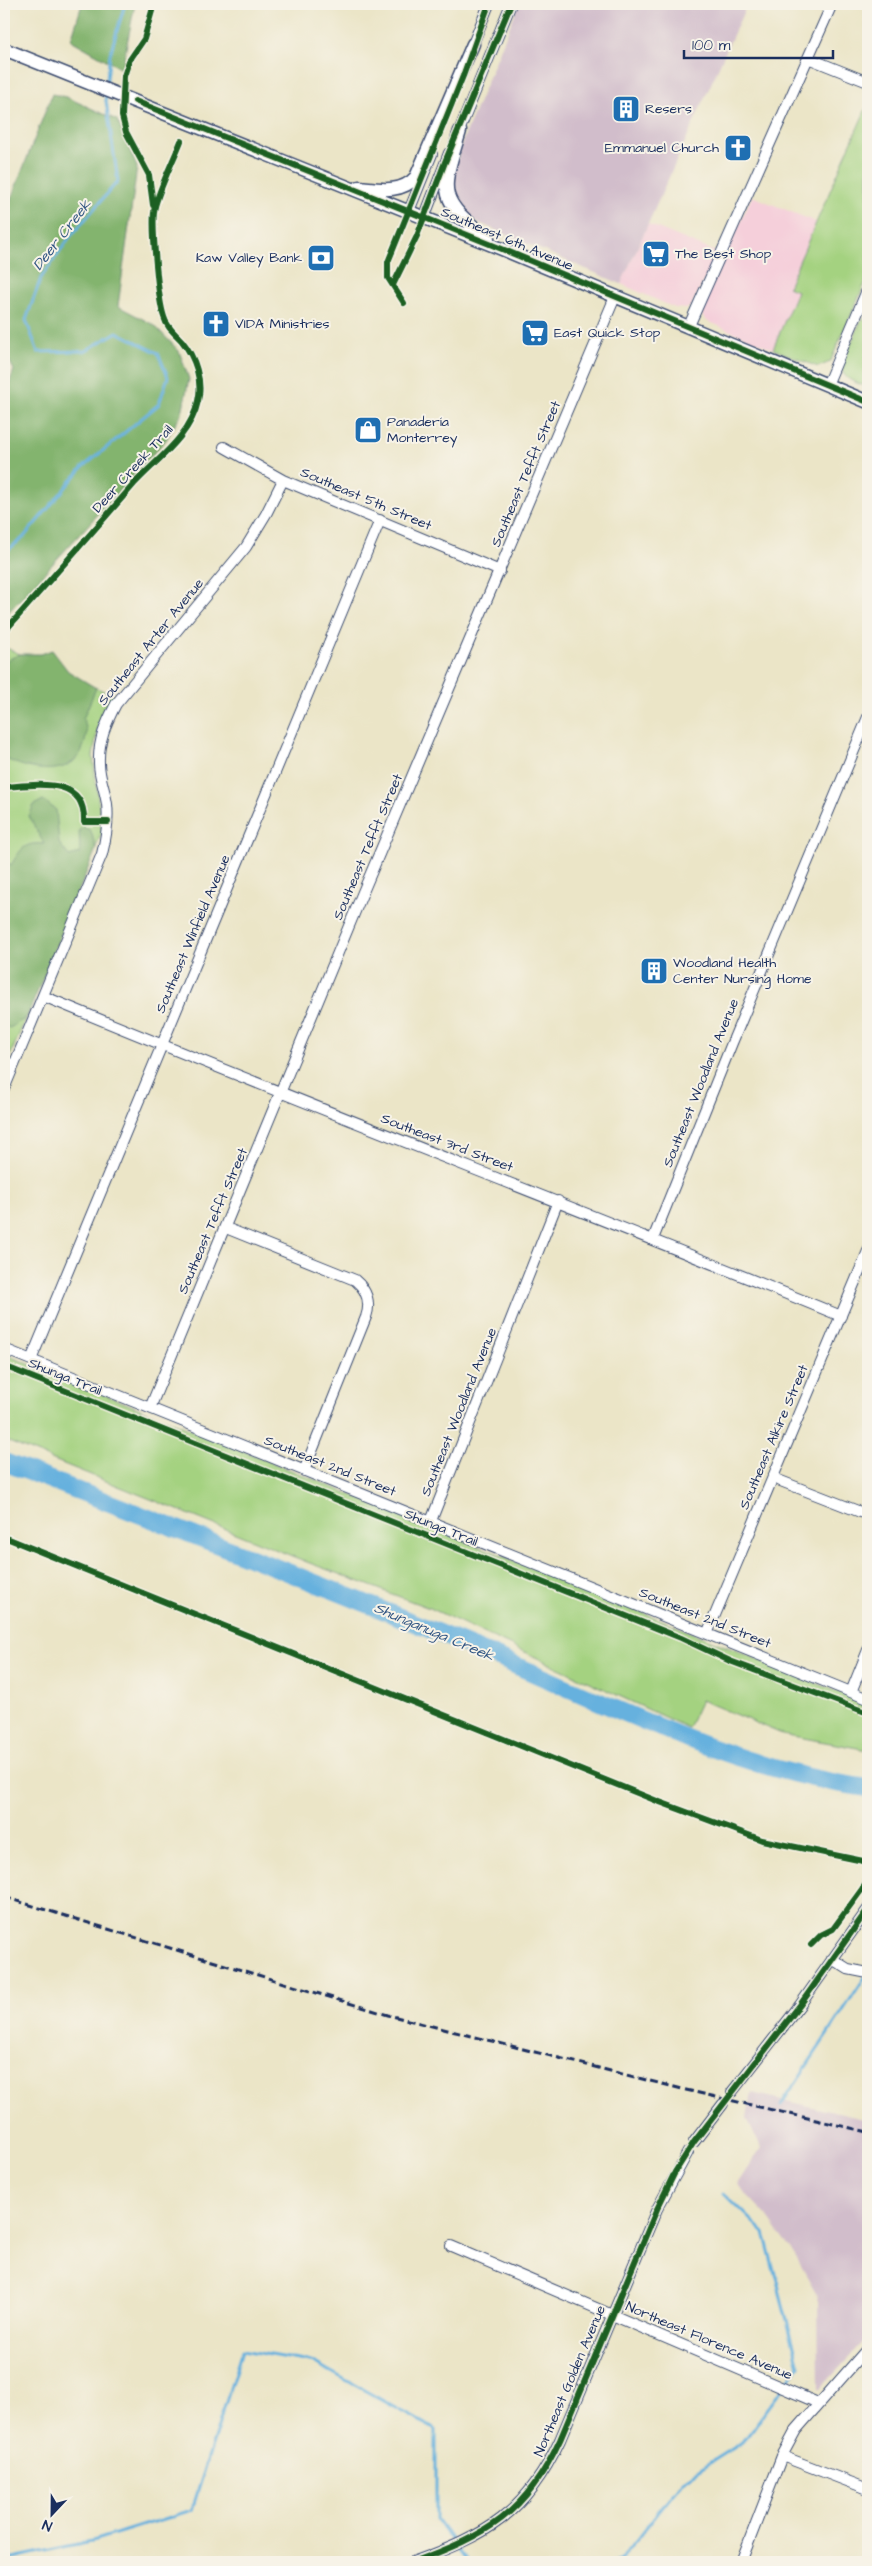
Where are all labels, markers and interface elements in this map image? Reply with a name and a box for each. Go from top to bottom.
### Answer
scale bar [684,28,833,60]
text: 100 m [692,35,731,56]
building icon: Resers [611,94,641,124]
place label: Resers [645,99,692,119]
church icon: Emmanuel Church [723,133,753,163]
place label: Emmanuel Church [605,138,719,158]
water label: Deer Creek [28,195,97,275]
street label: Southeast 6th Avenue [438,202,577,276]
supermarket icon: The Best Shop [641,239,671,269]
bank icon: Kaw Valley Bank [306,243,336,273]
place label: The Best Shop [675,244,771,264]
place label: Kaw Valley Bank [196,248,302,268]
church icon: VIDA Ministries [201,309,231,339]
place label: VIDA Ministries [235,314,330,334]
supermarket icon: East Quick Stop [520,318,550,348]
place label: East Quick Stop [554,323,661,343]
street label: Southeast Tefft Street [486,398,566,550]
place label: Panadería Monterrey [387,412,458,448]
shop icon: Panadería Monterrey [353,415,383,445]
street label: Deer Creek Trail [88,421,178,517]
street label: Southeast 5th Street [297,462,435,536]
street label: Southeast Arter Avenue [93,574,209,710]
street label: Southeast Tefft Street [328,771,408,923]
street label: Southeast Winfield Avenue [151,851,236,1016]
place label: Woodland Health Center Nursing Home [673,953,812,989]
building icon: Woodland Health Center Nursing Home [639,956,669,986]
street label: Southeast Woodland Avenue [658,995,744,1170]
street label: Southeast 3rd Street [378,1109,516,1178]
street label: Southeast Tefft Street [173,1145,253,1297]
street label: Southeast Woodland Avenue [416,1324,502,1499]
street label: Shunga Trail [25,1353,105,1401]
street label: Southeast Alkire Street [734,1361,814,1512]
street label: Southeast 2nd Street [261,1430,399,1502]
street label: Shunga Trail [401,1504,481,1552]
street label: Southeast 2nd Street [636,1582,774,1654]
water label: Shunganuga Creek [370,1597,498,1668]
street label: Northeast Florence Avenue [622,2297,796,2385]
street label: Northeast Golden Avenue [529,2302,611,2460]
north arrow [28,2488,78,2538]
text: N [39,2514,55,2536]

